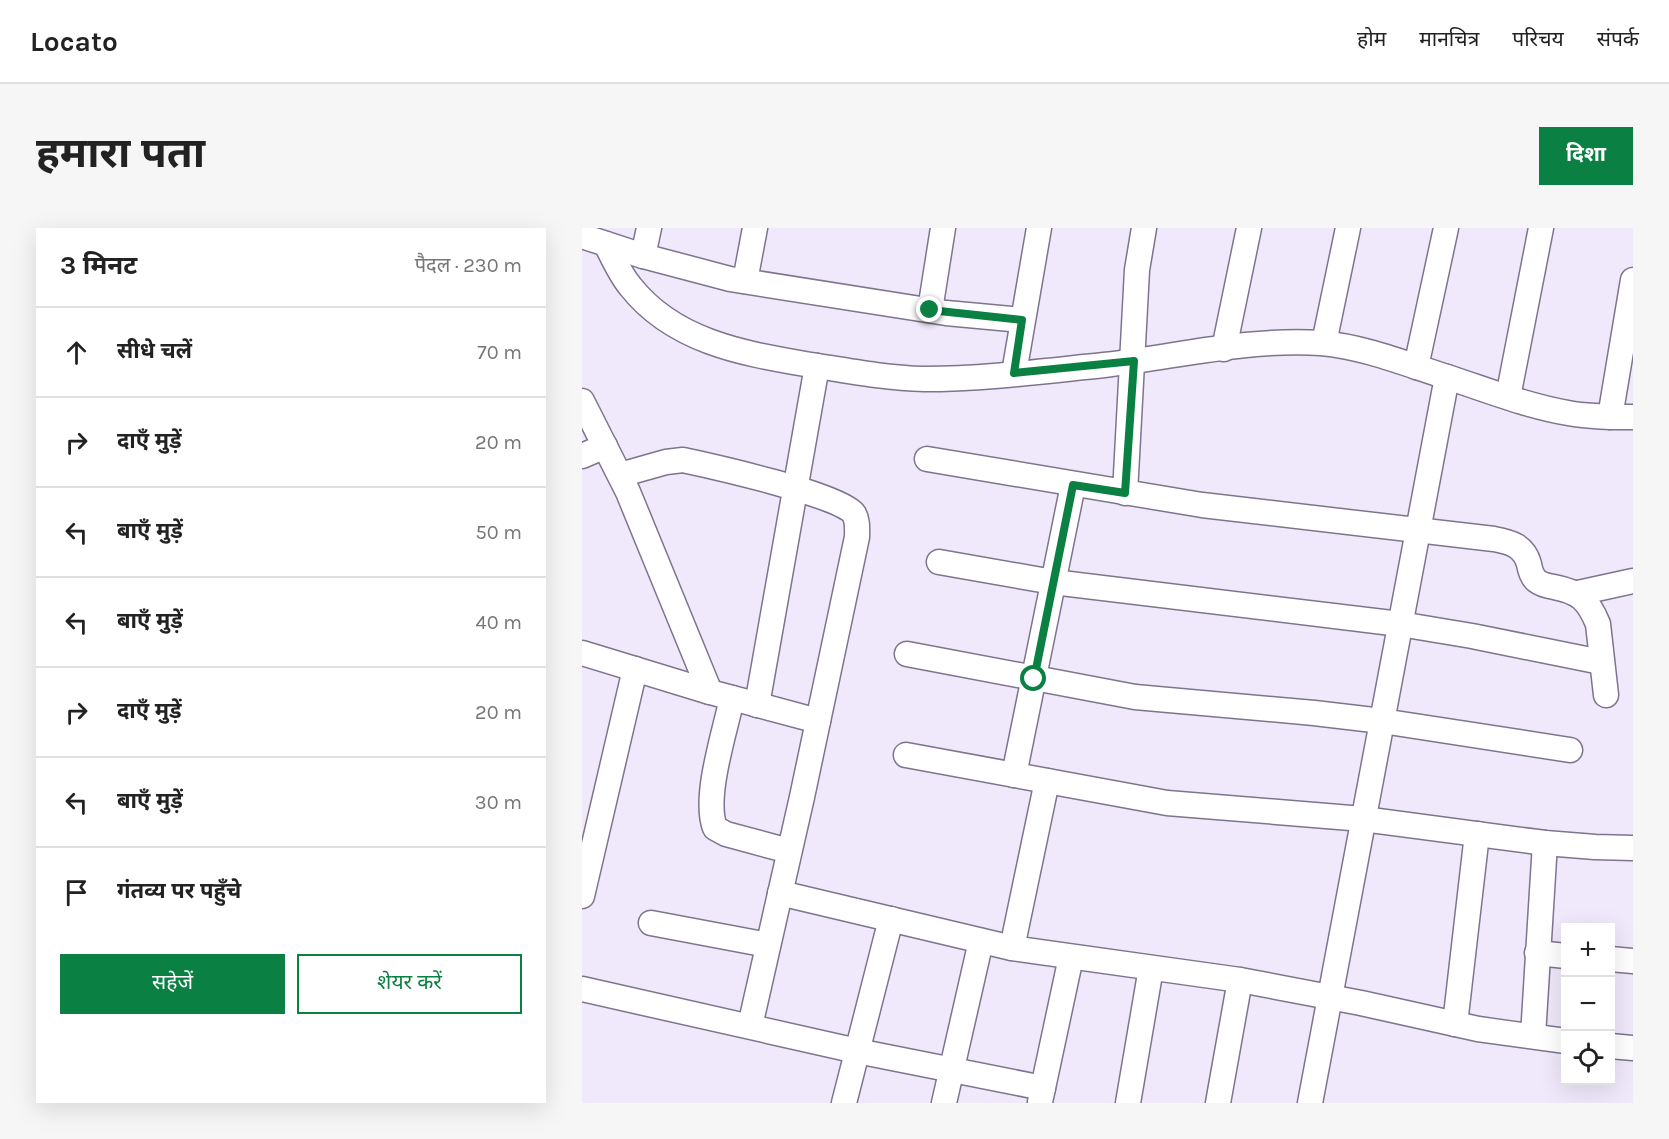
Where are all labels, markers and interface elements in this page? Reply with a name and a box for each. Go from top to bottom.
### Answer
text: Locato [30,25,118,58]
text: होम [1357,27,1386,51]
text: मानचित्र [1419,27,1479,51]
text: परिचय [1512,27,1564,51]
text: संपर्क [1597,27,1639,51]
button: दिशा [1539,127,1633,185]
text: हमारा पता [36,128,205,178]
text: 3 मिनट [60,250,137,281]
text: पैदल · 230 m [415,254,522,277]
route end [916,296,942,322]
icon: ahead [60,336,93,369]
text: सीधे चलें [117,338,192,364]
text: 70 m [477,341,522,364]
icon: right [60,426,93,459]
text: दाएँ मुड़ें [117,428,182,454]
text: 20 m [475,431,522,454]
icon: left [60,516,93,549]
text: बाएँ मुड़ें [117,518,183,544]
text: 50 m [475,521,522,544]
icon: left [60,606,93,639]
text: बाएँ मुड़ें [117,608,183,634]
text: 40 m [476,611,522,634]
route start [1020,665,1046,691]
icon: right [60,696,93,729]
text: दाएँ मुड़ें [117,698,182,724]
text: 20 m [475,701,522,724]
icon: left [60,786,93,819]
text: बाएँ मुड़ें [117,788,183,814]
text: 30 m [475,791,522,814]
icon: arrive [60,876,93,909]
text: गंतव्य पर पहुँचे [117,878,241,904]
map controls [1561,923,1615,1085]
button: + [1561,923,1615,977]
button: सहेजें [60,954,285,1014]
button: शेयर करें [297,954,522,1014]
button: − [1561,977,1615,1031]
button: locate [1561,1031,1615,1085]

